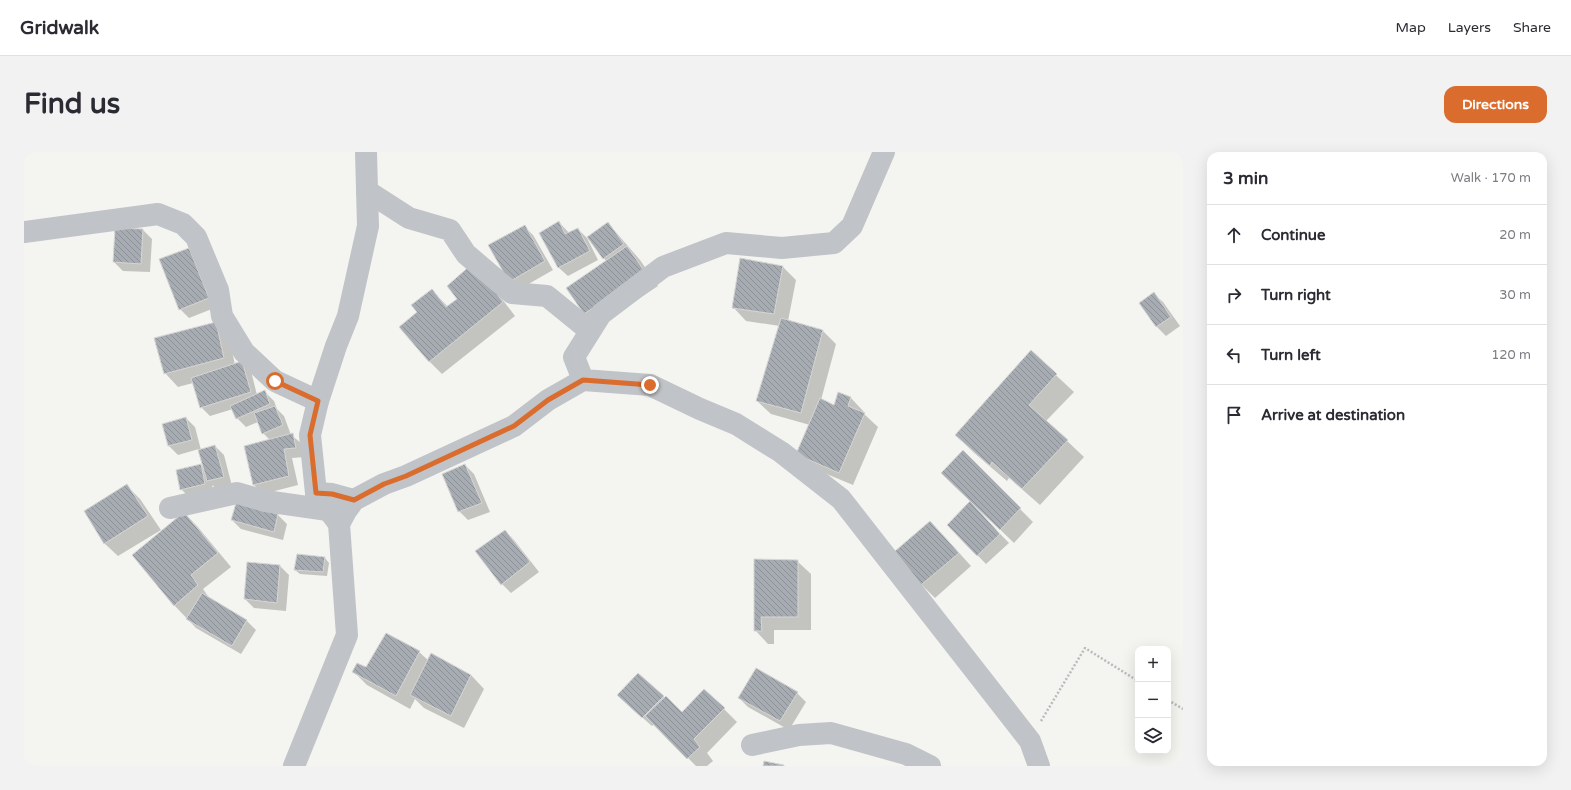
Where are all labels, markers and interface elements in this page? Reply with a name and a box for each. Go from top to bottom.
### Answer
text: Gridwalk [20,17,99,39]
text: Map [1396,19,1426,36]
text: Layers [1448,19,1491,36]
text: Share [1513,19,1551,36]
button: Directions [1444,86,1547,123]
text: Find us [24,87,120,121]
text: 3 min [1223,168,1268,189]
text: Walk · 170 m [1451,170,1531,186]
icon: ahead [1223,224,1245,246]
text: Continue [1261,226,1325,244]
text: 20 m [1499,227,1531,243]
icon: right [1223,284,1245,306]
text: Turn right [1261,286,1331,304]
text: 30 m [1499,287,1531,303]
icon: left [1223,344,1245,366]
text: Turn left [1261,346,1321,364]
text: 120 m [1491,347,1531,363]
route start [266,372,284,390]
route end [641,376,659,394]
icon: arrive [1223,404,1245,426]
text: Arrive at destination [1261,406,1405,424]
map controls [1135,646,1171,754]
button: + [1135,646,1171,682]
button: − [1135,682,1171,718]
button: layers [1135,718,1171,754]

